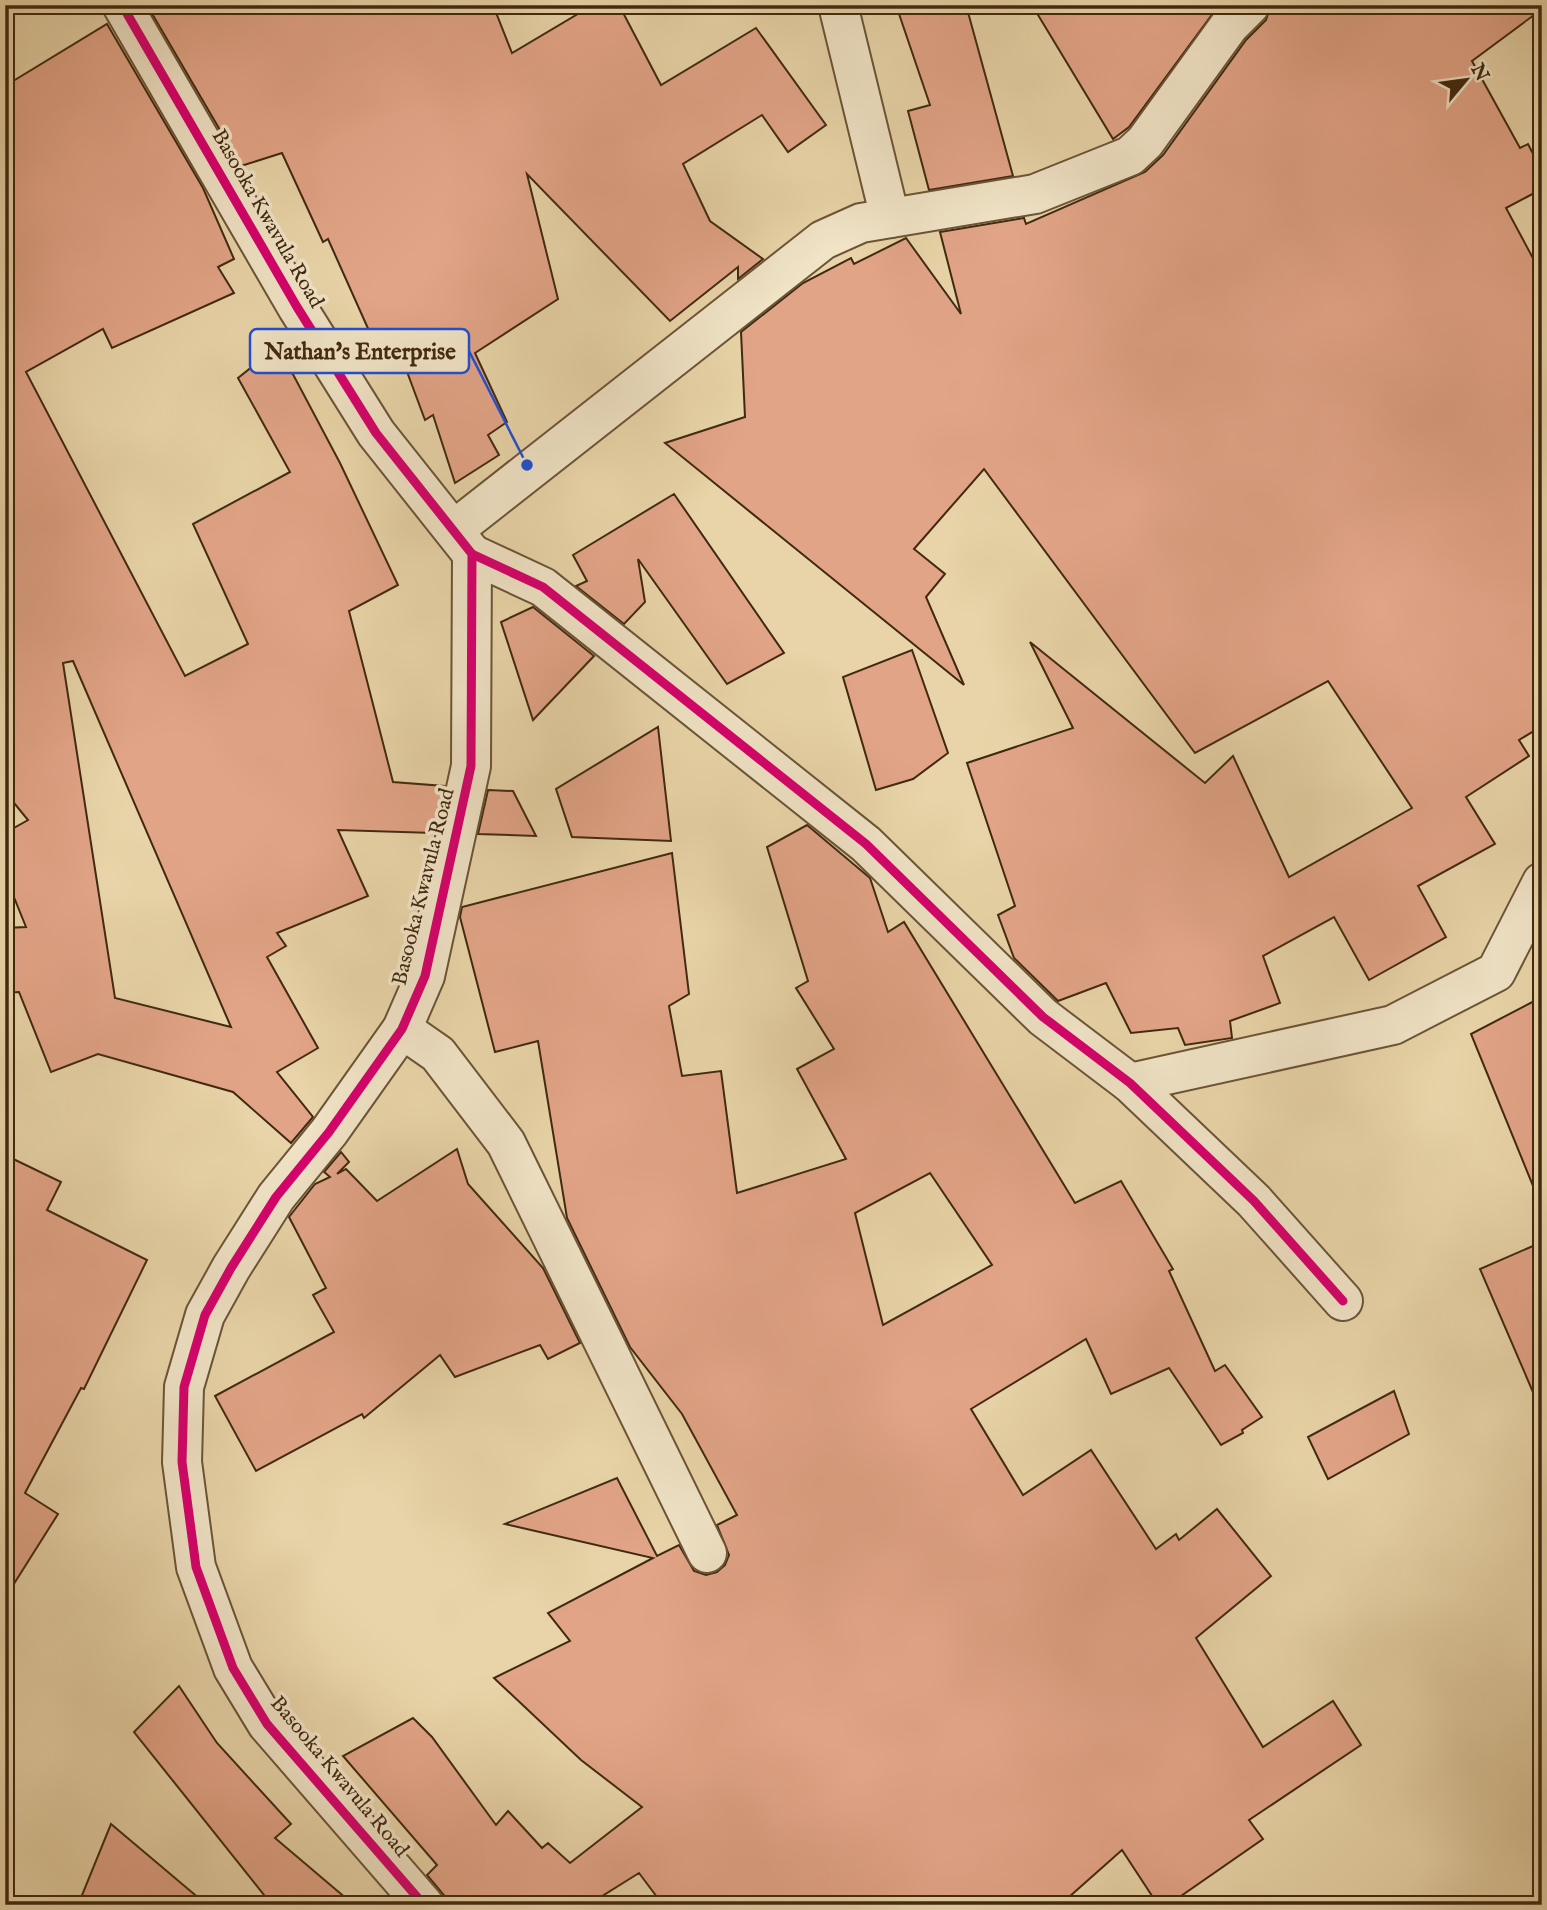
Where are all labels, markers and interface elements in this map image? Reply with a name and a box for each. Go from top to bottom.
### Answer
north arrow [1432,46,1502,116]
text: N [1464,59,1494,86]
street label: Basooka Kwavula Road [205,125,330,314]
callout: Nathan's Enterprise [250,329,469,373]
text: Nathan's Enterprise [263,338,456,367]
street label: Basooka Kwavula Road [386,785,462,988]
street label: Basooka Kwavula Road [264,1691,415,1864]

